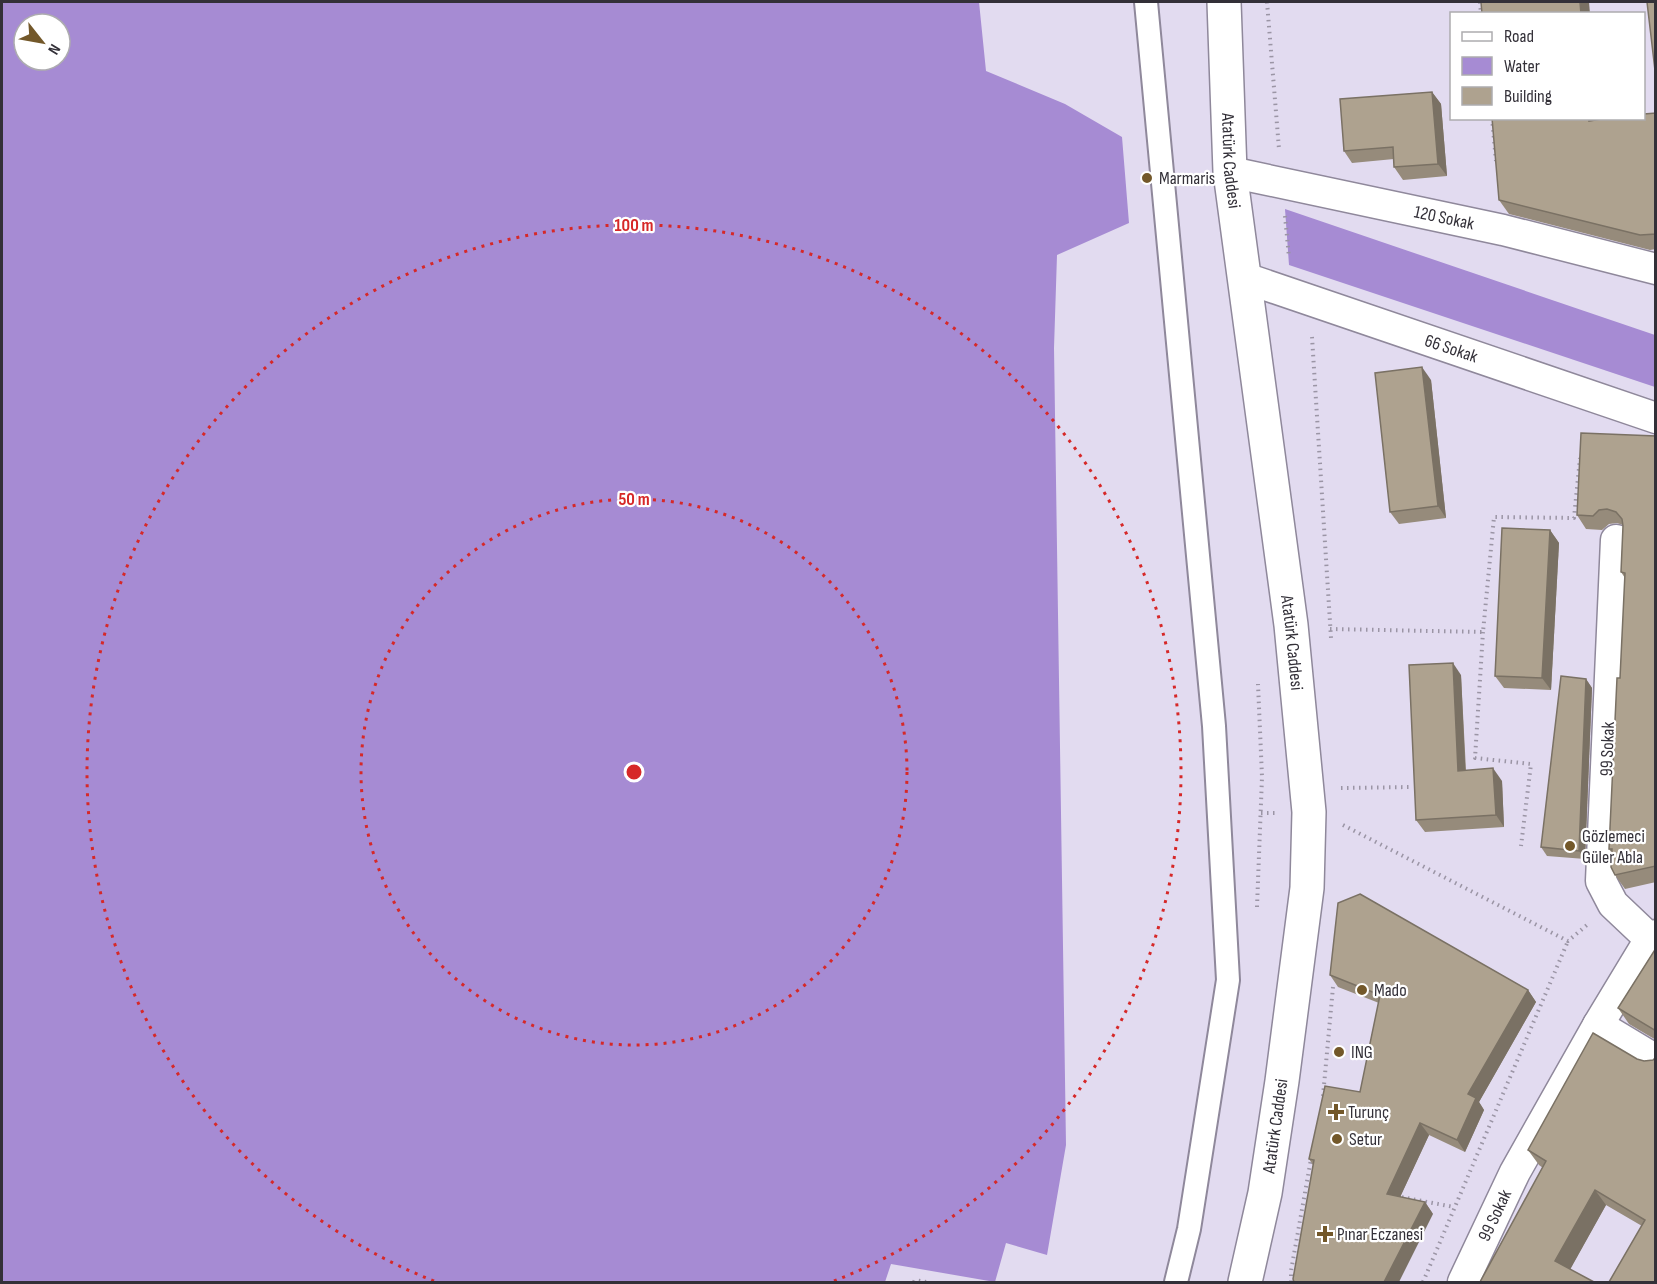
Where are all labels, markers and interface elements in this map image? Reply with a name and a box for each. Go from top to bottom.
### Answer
north arrow [12,12,72,72]
legend [1450,12,1645,120]
text: Road [1504,26,1534,47]
text: N [43,40,64,58]
text: Water [1504,56,1540,77]
text: Building [1504,86,1552,107]
street label: Atatürk Caddesi [1217,112,1245,210]
place label: Marmaris [1159,168,1215,189]
marker: Marmaris [1140,171,1154,185]
street label: 120 Sokak [1412,201,1476,235]
text: 100 m [615,215,654,236]
street label: 66 Sokak [1422,330,1481,368]
text: 50 m [618,489,650,510]
street label: Atatürk Caddesi [1276,593,1307,691]
street label: 99 Sokak [1596,721,1619,777]
centre of rings [624,762,644,782]
place label: Gözlemeci Güler Abla [1582,826,1645,868]
marker: Gözlemeci Güler Abla [1563,839,1577,853]
place label: Mado [1374,980,1407,1001]
marker: Mado [1355,983,1369,997]
place label: ING [1351,1042,1373,1063]
marker: ING [1332,1045,1346,1059]
street label: Atatürk Caddesi [1258,1077,1293,1176]
place label: Turunç [1348,1102,1389,1123]
marker: Turunç [1329,1105,1343,1119]
place label: Setur [1349,1129,1382,1150]
marker: Setur [1330,1132,1344,1146]
street label: 99 Sokak [1474,1186,1516,1245]
place label: Pınar Eczanesi [1337,1224,1423,1245]
marker: Pınar Eczanesi [1318,1227,1332,1241]

